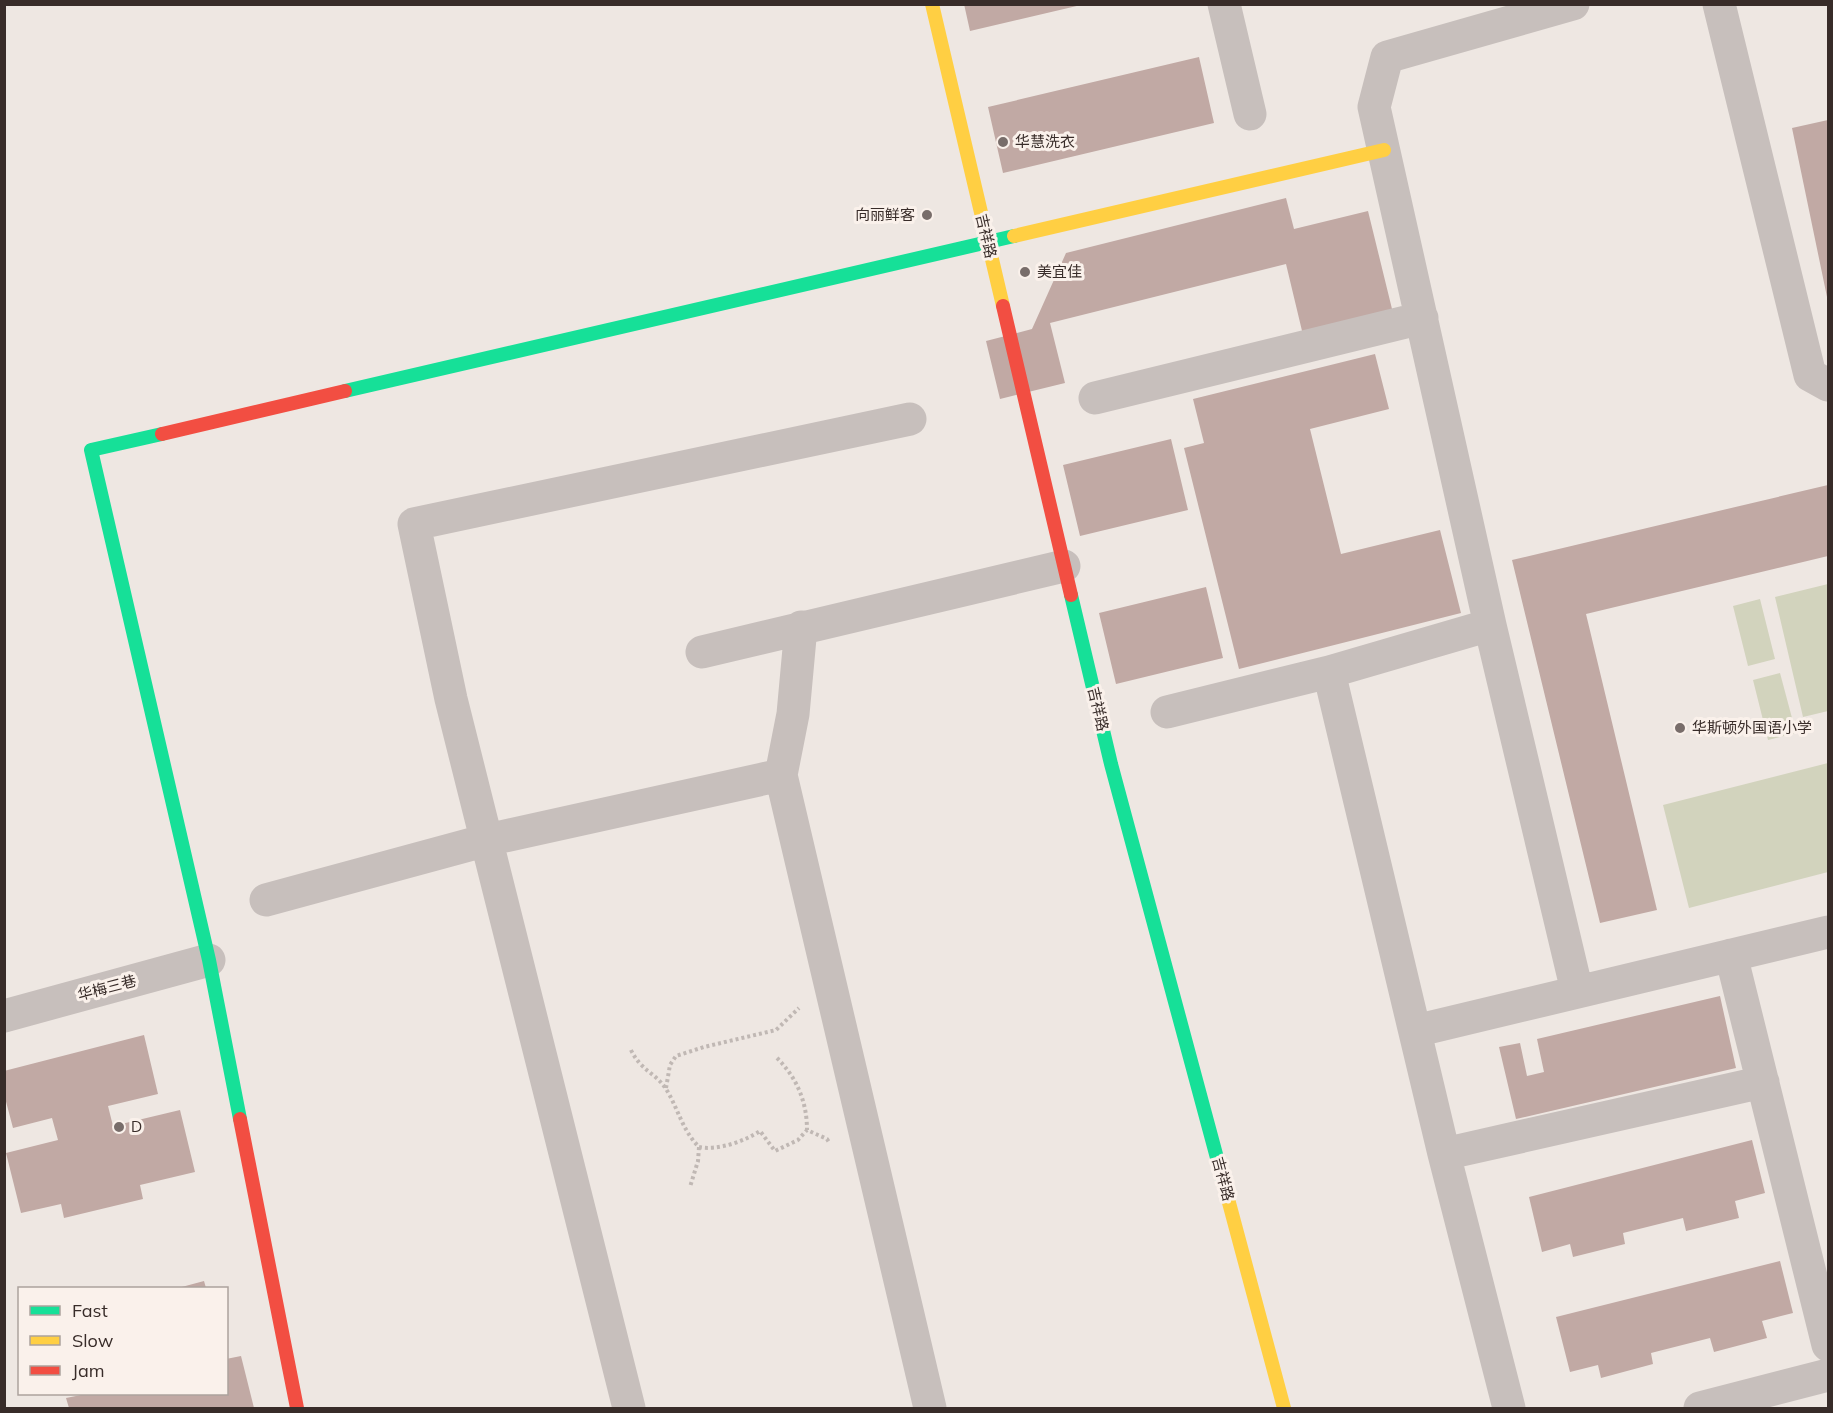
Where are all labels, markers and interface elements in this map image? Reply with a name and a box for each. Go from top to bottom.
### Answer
place label: 华慧洗衣 [1015,132,1075,151]
marker: 华慧洗衣 [996,135,1010,149]
place label: 向丽鲜客 [855,205,915,224]
marker: 向丽鲜客 [920,208,934,222]
street label: 吉祥路 [972,212,1001,260]
place label: 美宜佳 [1037,262,1082,281]
marker: 美宜佳 [1018,265,1032,279]
street label: 吉祥路 [1084,685,1113,733]
place label: 华斯顿外国语小学 [1692,718,1812,737]
marker: 华斯顿外国语小学 [1673,721,1687,735]
street label: 华梅三巷 [75,971,138,1004]
place label: D [131,1117,142,1136]
marker: D [112,1120,126,1134]
street label: 吉祥路 [1208,1155,1238,1203]
legend [18,1287,228,1395]
text: Fast [72,1299,108,1322]
text: Slow [72,1329,114,1352]
text: Jam [72,1359,105,1382]

